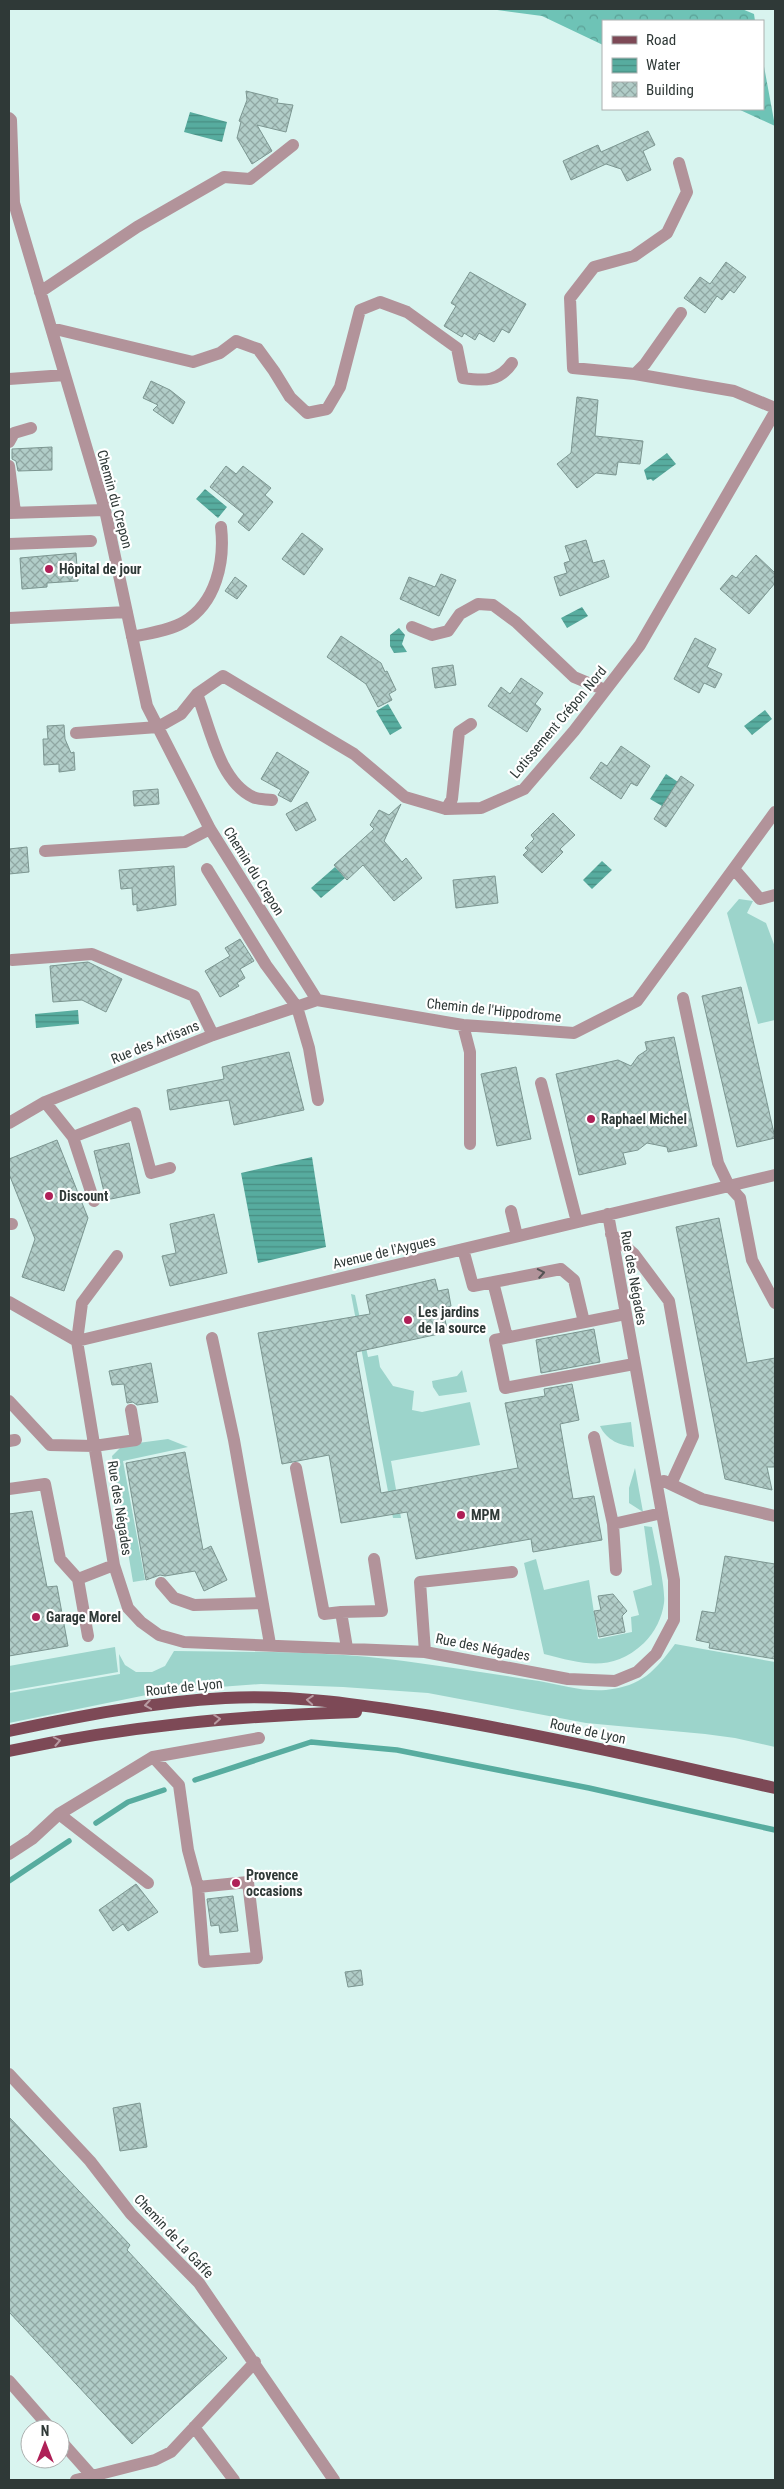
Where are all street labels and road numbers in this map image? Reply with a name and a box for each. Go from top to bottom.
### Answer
street label: Chemin du Crepon [94,448,136,550]
street label: Lotissement Crépon Nord [507,663,609,781]
street label: Chemin du Crepon [220,824,288,918]
street label: Chemin de l'Hippodrome [426,995,563,1025]
street label: Rue des Artisans [109,1017,201,1067]
street label: Rue des Négades [618,1229,650,1327]
street label: Avenue de l'Aygues [331,1232,437,1272]
street label: Rue des Négades [105,1459,135,1557]
street label: Rue des Négades [434,1630,532,1664]
street label: Route de Lyon [145,1675,223,1699]
street label: Route de Lyon [549,1715,627,1747]
street label: Chemin de La Gaffe [131,2191,217,2281]

